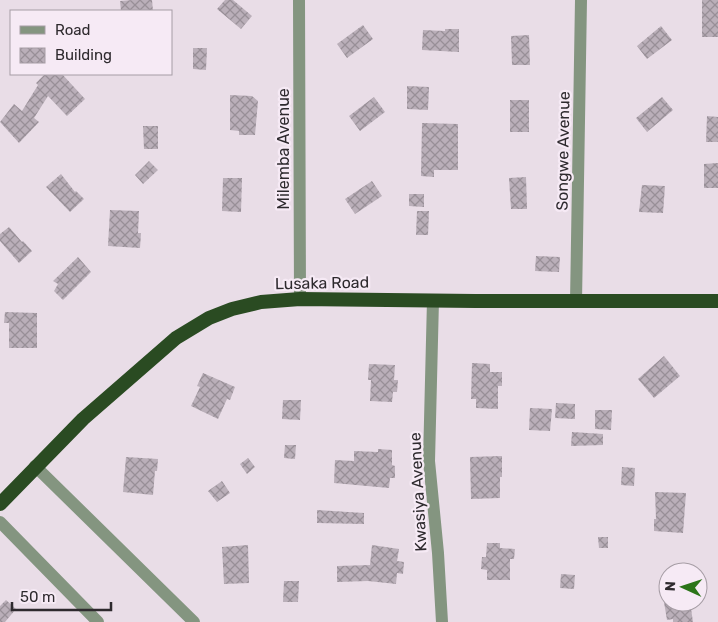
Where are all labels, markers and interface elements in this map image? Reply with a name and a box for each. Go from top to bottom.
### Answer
legend [10,10,172,75]
text: Road [55,21,91,39]
text: Building [55,46,112,64]
street label: Milemba Avenue [274,88,293,210]
street label: Songwe Avenue [552,91,574,211]
street label: Lusaka Road [275,273,369,293]
street label: Kwasiya Avenue [405,432,431,552]
north arrow [658,562,708,612]
scale bar [12,580,111,612]
text: N [662,581,679,592]
text: 50 m [20,588,55,606]

